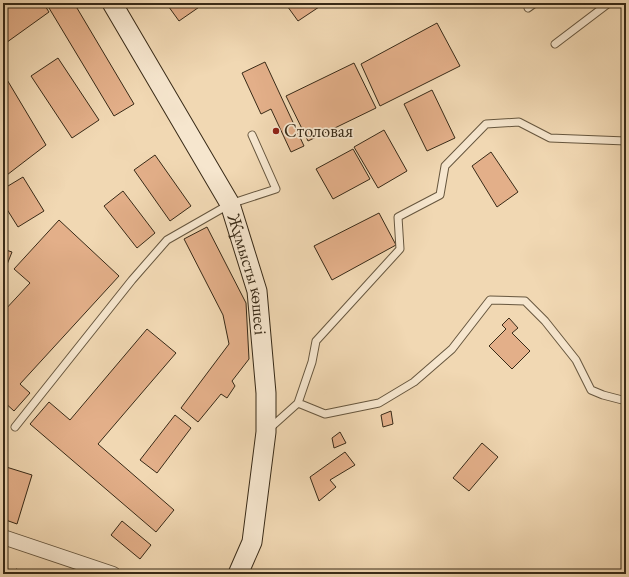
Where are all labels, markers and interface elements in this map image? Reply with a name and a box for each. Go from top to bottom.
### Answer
place label: Столовая [284,119,353,142]
marker: Столовая [271,126,281,136]
street label: Жұмысты көшесі [222,210,273,336]

